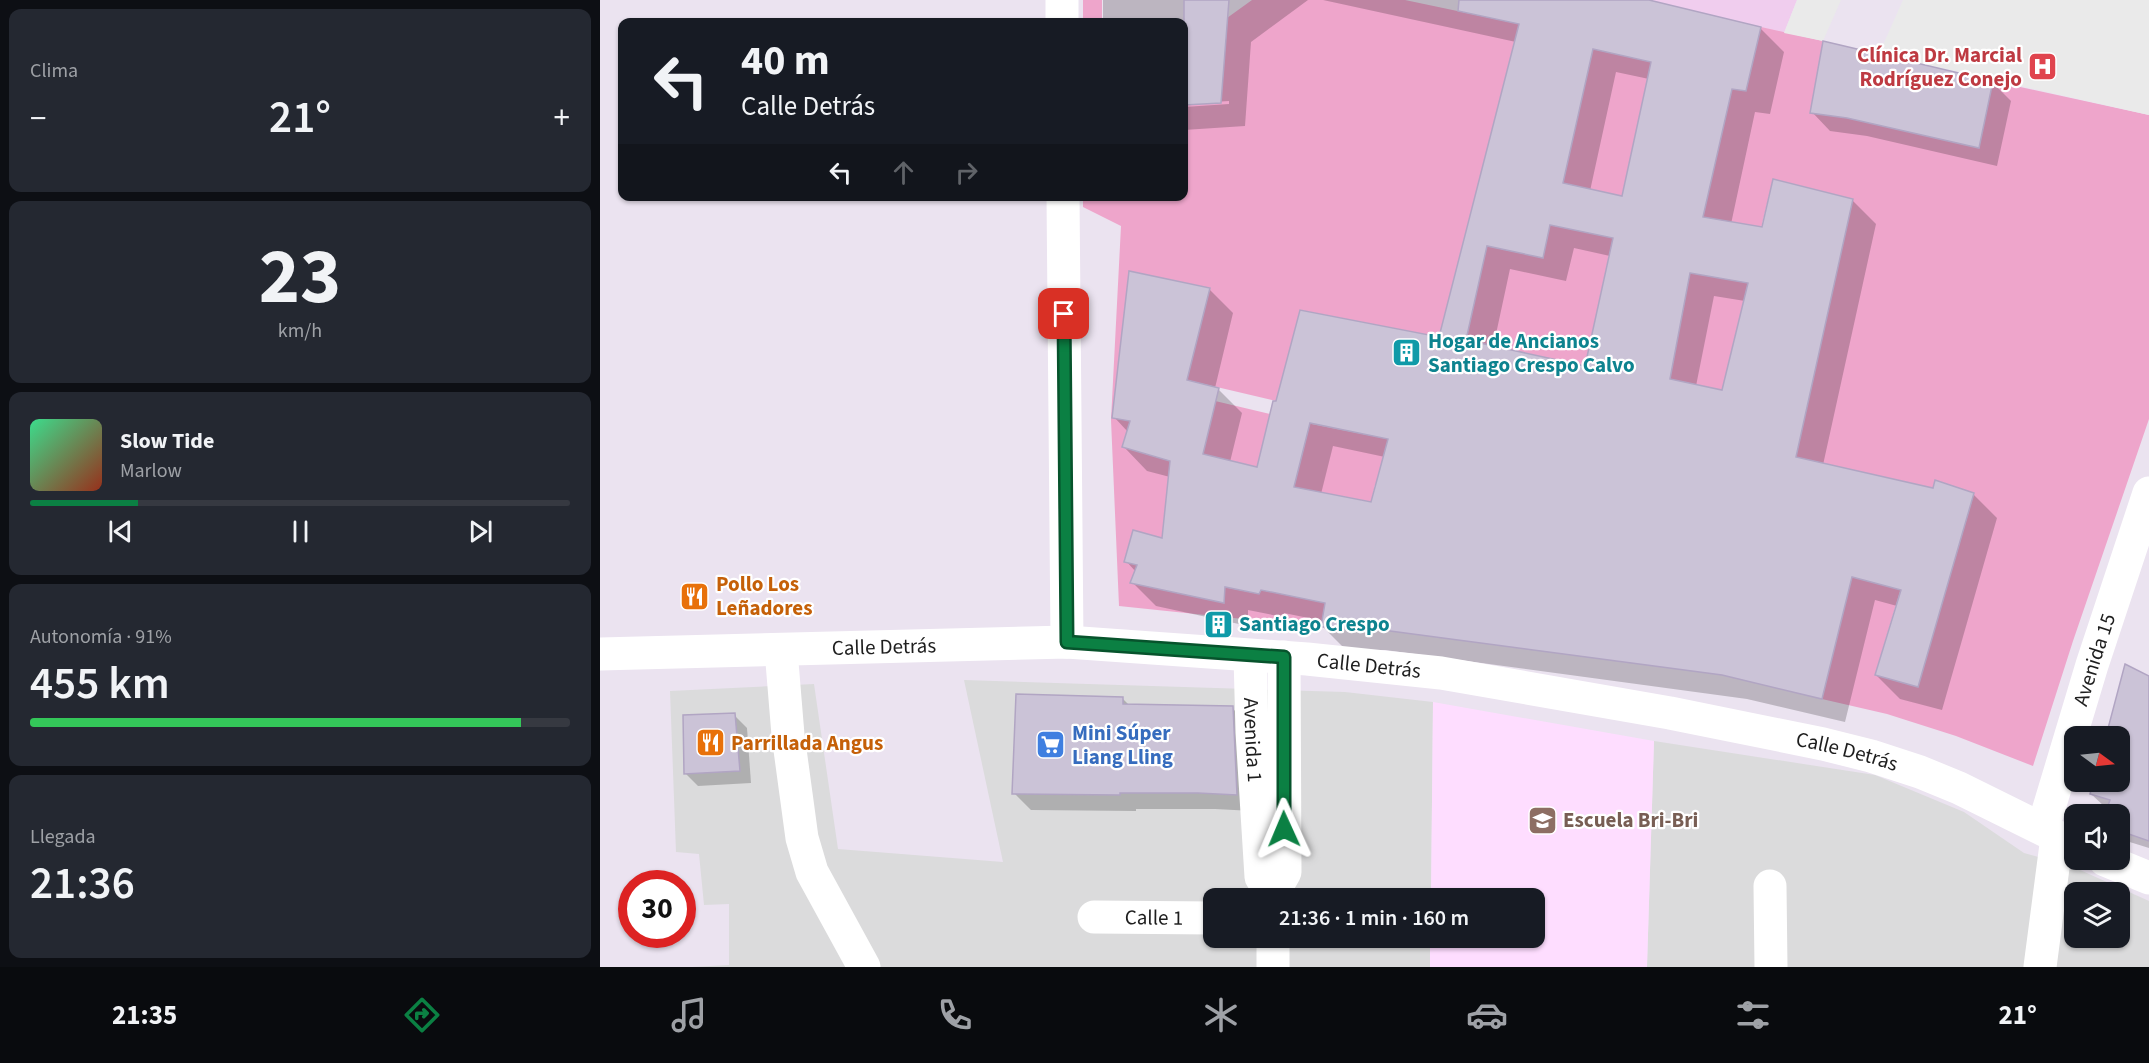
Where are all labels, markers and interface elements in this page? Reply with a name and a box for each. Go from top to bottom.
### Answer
text: 40 m [741,31,830,91]
place label: Clínica Dr. Marcial Rodríguez Conejo [1857,40,2022,94]
icon: left [642,42,720,120]
hospital icon: Clínica Dr. Marcial Rodríguez Conejo [2027,51,2059,83]
text: Clima [30,57,78,85]
text: 21° [269,86,331,150]
text: Calle Detrás [741,87,875,126]
text: − [30,95,46,142]
text: + [554,95,570,142]
icon: left [824,156,857,189]
icon: ahead [887,156,920,189]
icon: right [950,156,983,189]
text: 23 [259,222,341,333]
pin [1038,288,1089,339]
icon: arrive [1047,297,1080,330]
text: km/h [278,317,322,345]
place label: Hogar de Ancianos Santiago Crespo Calvo [1428,326,1635,380]
building icon: Hogar de Ancianos Santiago Crespo Calvo [1391,337,1423,369]
text: Slow Tide [120,425,214,457]
text: Marlow [120,457,182,485]
icon: previous [104,515,137,548]
icon: pause [284,515,317,548]
icon: next [464,515,497,548]
place label: Pollo Los Leñadores [716,569,813,623]
restaurant icon: Pollo Los Leñadores [679,580,711,612]
building icon: Santiago Crespo [1202,608,1234,640]
place label: Santiago Crespo [1239,609,1390,639]
street label: Avenida 15 [2066,609,2123,709]
text: Autonomía · 91% [30,623,172,651]
street label: Calle Detrás [831,630,937,663]
street label: Calle Detrás [1315,645,1423,686]
text: 455 km [30,652,170,716]
street label: Avenida 1 [1236,697,1270,783]
place label: Mini Súper Liang Lling [1072,718,1173,772]
street label: Calle Detrás [1793,724,1902,779]
north arrow [2064,726,2130,792]
map controls [2064,726,2130,948]
restaurant icon: Parrillada Angus [694,727,726,759]
place label: Parrillada Angus [731,728,883,758]
supermarket icon: Mini Súper Liang Lling [1035,729,1067,761]
position arrow [1252,797,1316,861]
school or university icon: Escuela Bri-Bri [1526,804,1558,836]
button: sound [2064,804,2130,870]
place label: Escuela Bri-Bri [1563,805,1698,835]
text: Llegada [30,823,96,851]
text: 21:36 [30,852,135,916]
speed limit sign: 30 [618,870,696,948]
button: layers [2064,882,2130,948]
street label: Calle 1 [1125,902,1183,933]
text: 21:36 · 1 min · 160 m [1279,902,1469,934]
icon: directions [401,994,443,1036]
icon: music [668,994,710,1036]
icon: phone [934,994,976,1036]
icon: climate [1200,994,1242,1036]
icon: car [1466,994,1508,1036]
icon: filters [1732,994,1774,1036]
text: 21:35 [112,996,177,1035]
text: 21° [1999,996,2037,1035]

